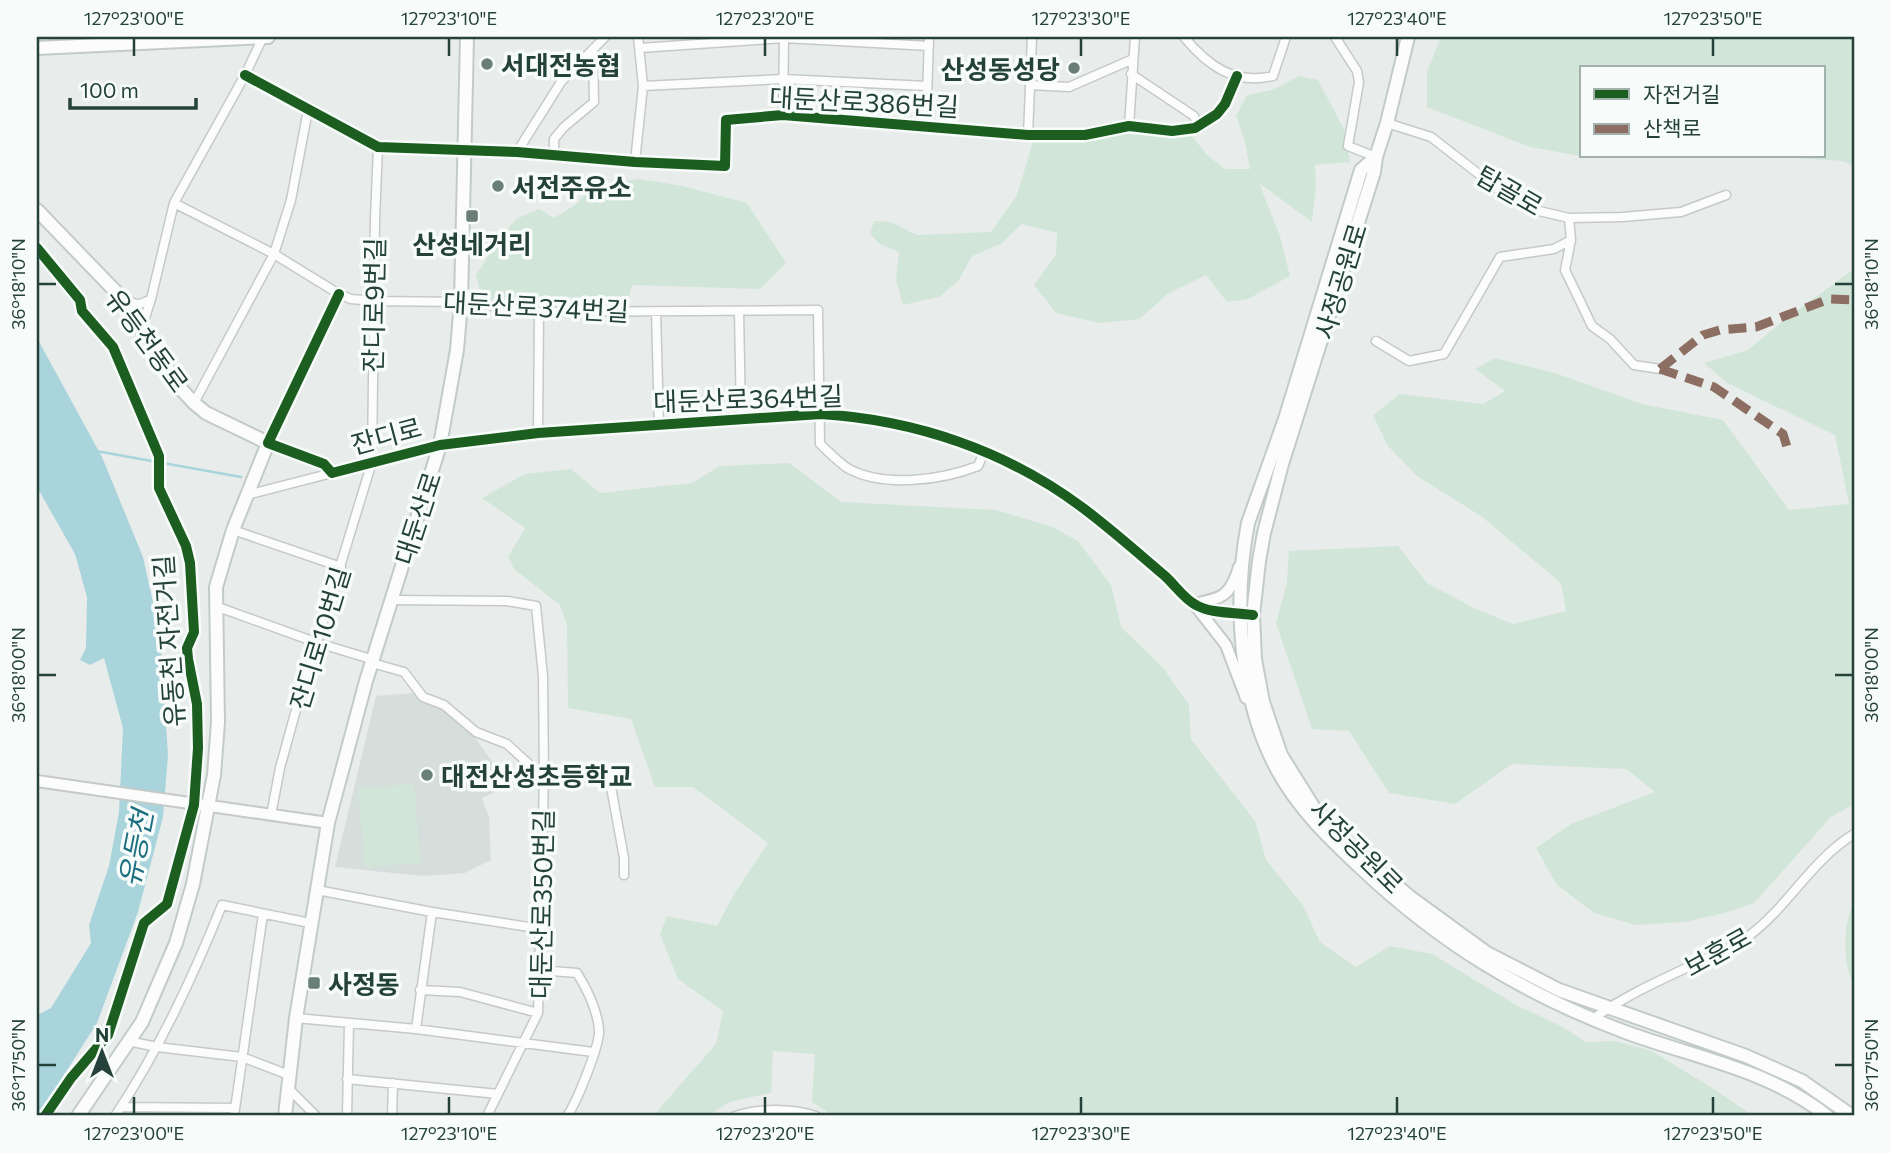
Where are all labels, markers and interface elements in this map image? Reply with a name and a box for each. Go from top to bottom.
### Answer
text: 127°23'00"E [84,7,184,29]
text: 127°23'10"E [401,7,497,29]
text: 127°23'20"E [716,7,814,29]
text: 127°23'30"E [1031,7,1131,29]
text: 127°23'40"E [1347,7,1447,29]
text: 127°23'50"E [1663,7,1763,29]
place label: 서대전농협 [501,49,621,80]
place label: 산성동성당 [940,53,1060,84]
marker: 서대전농협 [479,56,495,72]
marker: 산성동성당 [1066,60,1082,76]
scale bar [70,66,196,110]
legend [1580,66,1825,158]
text: 100 m [80,77,139,102]
street label: 대둔산로386번길 [768,81,960,121]
text: 자전거길 [1643,81,1720,106]
text: 산책로 [1643,115,1701,140]
street label: 탑골로 [1471,159,1549,221]
place label: 서전주유소 [512,171,632,202]
marker: 서전주유소 [490,178,506,194]
marker: 산성네거리 [464,208,480,224]
street label: 사정공원로 [1308,219,1372,343]
place label: 산성네거리 [412,228,532,259]
street label: 잔디로9번길 [356,237,390,373]
text: 36°18'10"N [7,238,29,330]
text: 36°18'10"N [1860,238,1882,330]
street label: 유등천동로 [100,283,196,397]
street label: 대둔산로374번길 [442,286,630,326]
street label: 대둔산로364번길 [653,379,843,417]
street label: 잔디로 [347,411,425,459]
street label: 대둔산로 [387,468,447,568]
street label: 유동천 자전거길 [147,554,189,728]
street label: 잔디로10번길 [283,563,355,713]
text: 36°18'00"N [7,627,29,723]
text: 36°18'00"N [1860,627,1882,723]
place label: 대전산성초등학교 [441,760,632,791]
marker: 대전산성초등학교 [419,767,435,783]
street label: 사정공원로 [1304,793,1410,899]
water label: 유등천 [111,804,160,889]
street label: 대둔산로350번길 [524,809,558,999]
street label: 보훈로 [1678,920,1756,982]
place label: 사정동 [328,968,400,999]
marker: 사정동 [306,975,322,991]
north arrow [66,1016,136,1086]
text: 36°17'50"N [7,1019,29,1111]
text: 36°17'50"N [1860,1019,1882,1111]
text: N [95,1023,109,1046]
text: 127°23'00"E [84,1122,184,1144]
text: 127°23'10"E [401,1122,497,1144]
text: 127°23'20"E [716,1122,814,1144]
text: 127°23'30"E [1031,1122,1131,1144]
text: 127°23'40"E [1347,1122,1447,1144]
text: 127°23'50"E [1663,1122,1763,1144]

